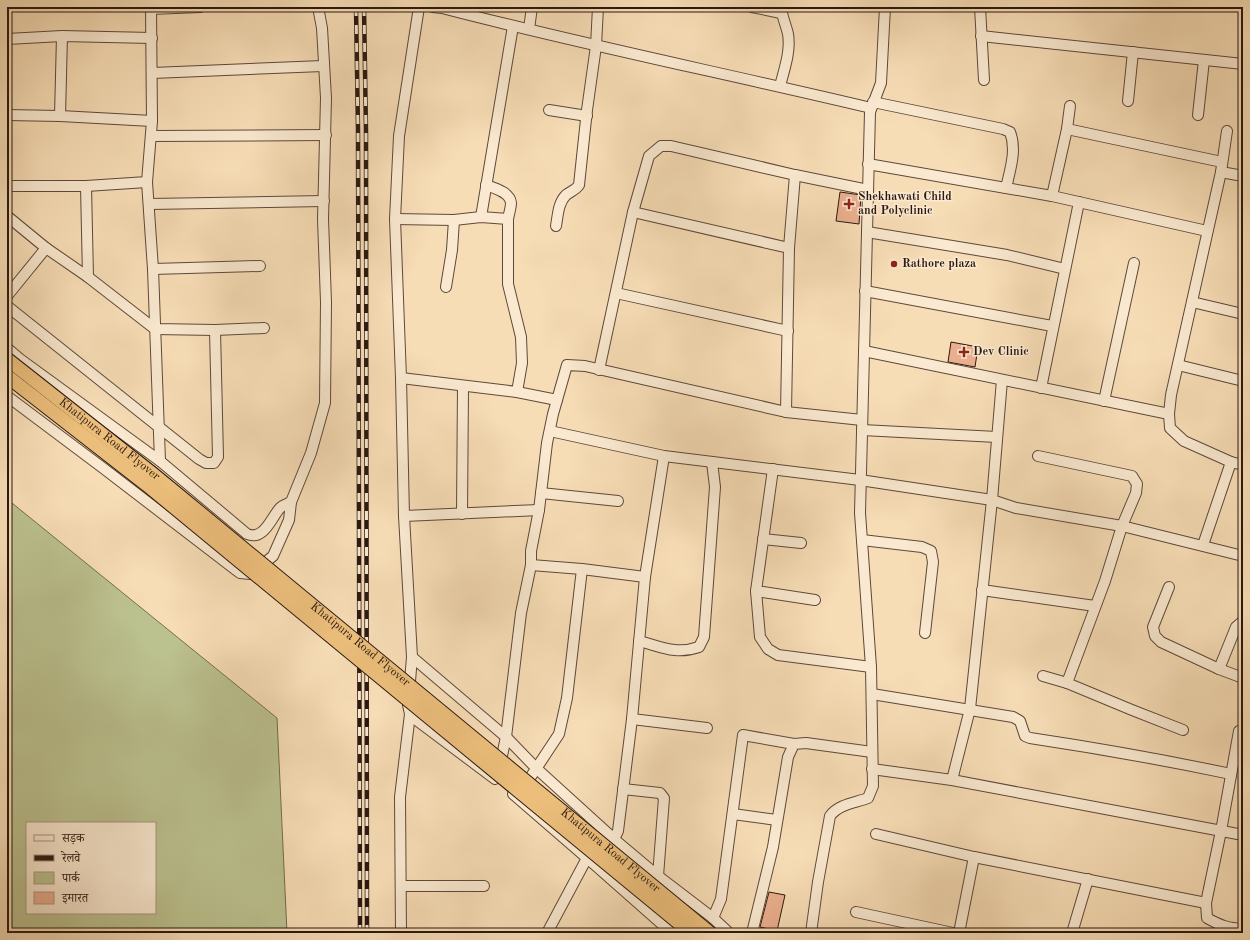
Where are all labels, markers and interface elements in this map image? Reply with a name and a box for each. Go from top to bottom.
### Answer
place label: Shekhawati Child and Polyclinic [858,191,952,217]
marker: Shekhawati Child and Polyclinic [843,198,855,210]
place label: Rathore plaza [902,258,976,270]
marker: Rathore plaza [889,259,899,269]
marker: Dev Clinic [958,346,970,358]
place label: Dev Clinic [973,346,1029,358]
street label: Khatipura Road Flyover [56,396,162,483]
street label: Khatipura Road Flyover [308,600,412,689]
street label: Khatipura Road Flyover [558,806,662,895]
legend [26,822,156,914]
text: सड़क [61,833,86,845]
text: रेलवे [60,850,81,865]
text: पार्क [61,871,81,885]
text: इमारत [61,893,89,905]

